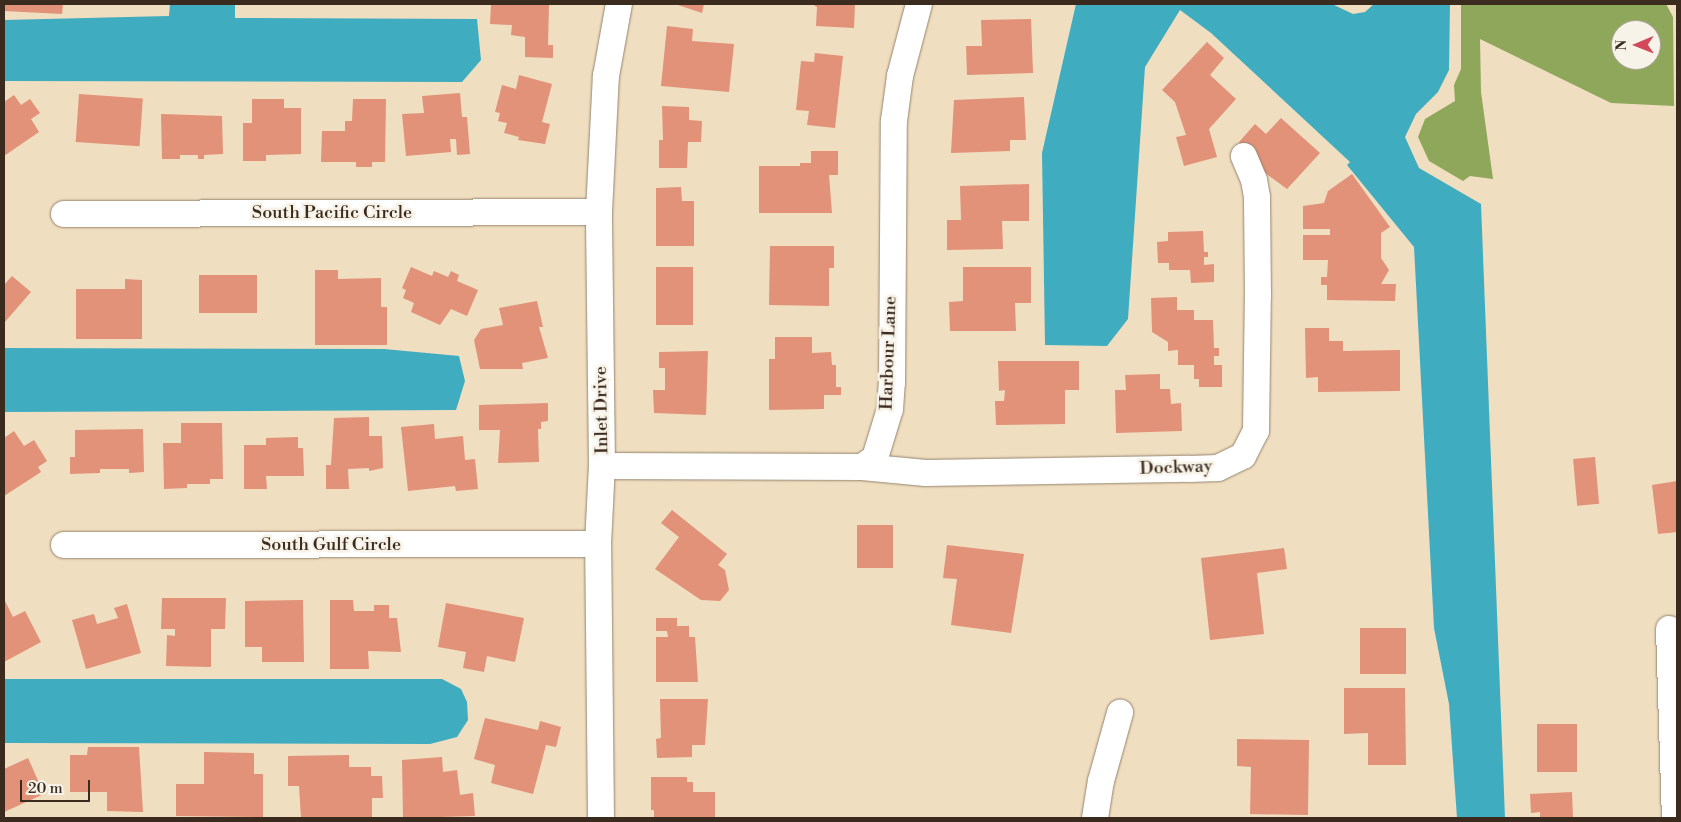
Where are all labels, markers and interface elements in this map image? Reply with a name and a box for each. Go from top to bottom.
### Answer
north arrow [1611,20,1661,70]
text: N [1613,40,1631,51]
street label: South Pacific Circle [252,202,412,224]
street label: Harbour Lane [876,296,902,410]
street label: Inlet Drive [590,366,614,454]
street label: Dockway [1139,456,1213,480]
street label: South Gulf Circle [261,534,401,556]
scale bar [22,770,92,802]
text: 20 m [28,779,63,798]

